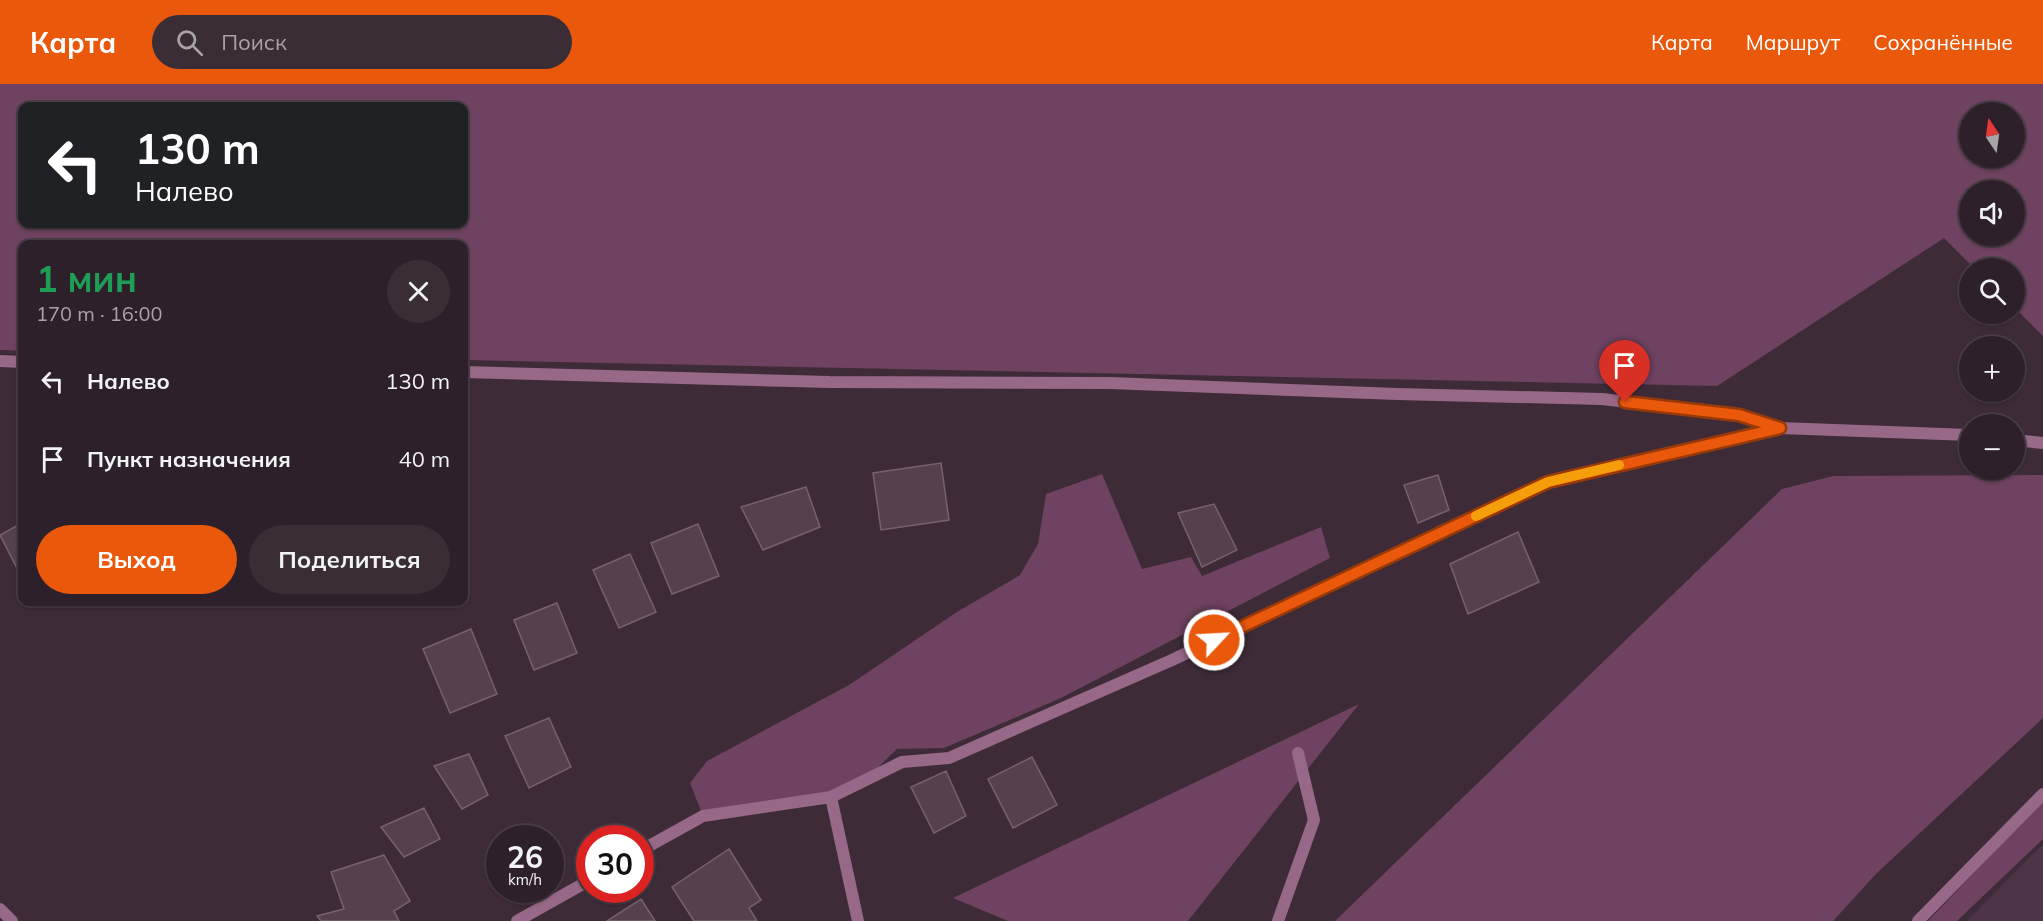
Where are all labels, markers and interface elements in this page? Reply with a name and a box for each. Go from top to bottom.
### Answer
search box [152,15,572,69]
text: Карта [30,25,116,60]
icon: search [173,26,206,59]
text: Поиск [221,28,287,56]
text: Карта [1651,29,1713,55]
text: Маршрут [1746,29,1840,55]
text: Сохранённые [1873,29,2013,55]
north arrow [1959,102,2025,168]
map controls [1959,102,2025,480]
text: 130 m [135,122,260,175]
icon: left [36,126,114,204]
text: Налево [135,174,234,208]
button: sound [1959,180,2025,246]
text: 1 мин [36,256,137,301]
button: search [1959,258,2025,324]
button: close [387,260,450,323]
text: 170 m · 16:00 [36,301,162,326]
button: + [1959,336,2025,402]
pin [1599,340,1650,402]
icon: arrive [1608,349,1641,382]
icon: left [36,365,69,398]
text: Налево [87,367,170,395]
text: 130 m [385,367,450,395]
button: − [1959,414,2025,480]
icon: arrive [36,443,69,476]
text: Пункт назначения [87,445,291,473]
text: 40 m [399,445,450,473]
button: Выход [36,525,237,594]
button: Поделиться [249,525,450,594]
position arrow [1182,608,1246,672]
speed limit sign: 30 [576,825,654,903]
text: 26 [507,838,543,876]
text: km/h [508,870,542,889]

